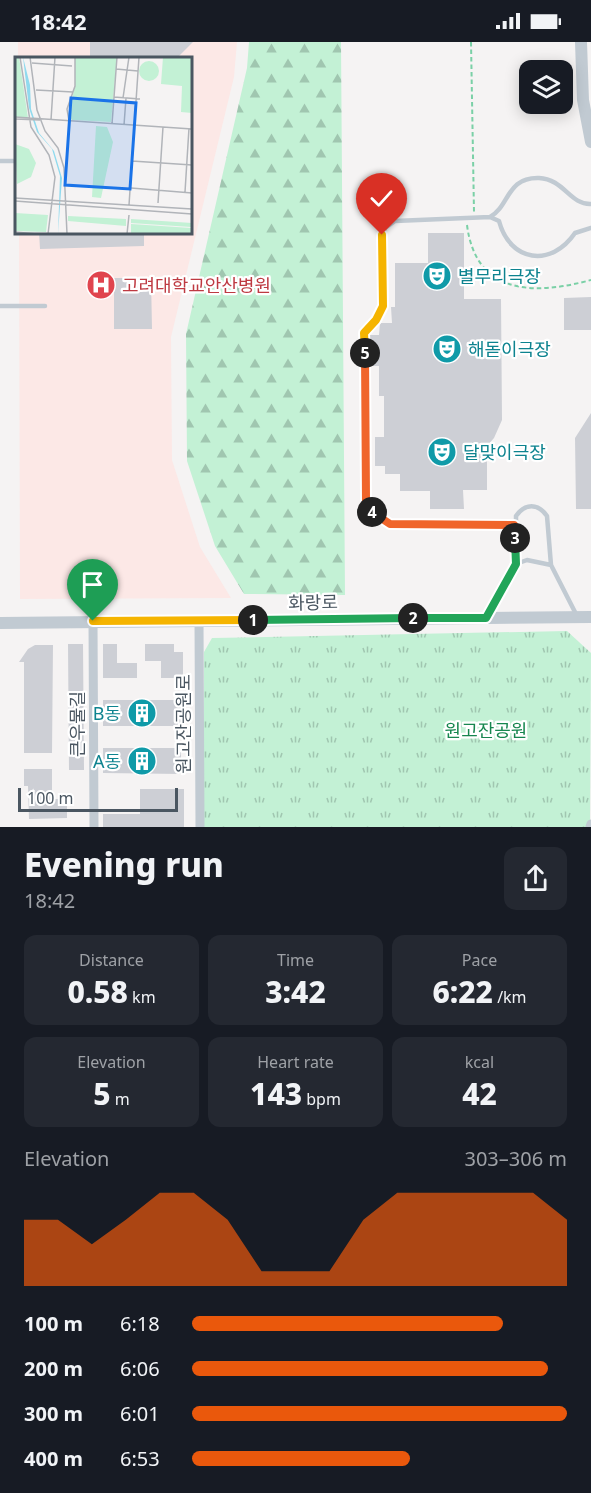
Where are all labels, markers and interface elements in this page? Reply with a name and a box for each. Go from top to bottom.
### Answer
text: 18:42 [30,6,87,36]
inset map [15,57,192,234]
map controls [519,60,573,114]
button: layers [519,60,573,114]
pin [356,173,407,235]
icon: check [365,182,398,215]
theatre icon: 별무리극장 [421,260,453,292]
place label: 별무리극장 [458,264,541,288]
hospital icon: 고려대학교안산병원 [85,269,117,301]
place label: 고려대학교안산병원 [122,273,271,297]
theatre icon: 해돋이극장 [431,333,463,365]
place label: 해돋이극장 [468,337,551,361]
pin: 5 [350,338,380,368]
text: 5 [360,342,370,364]
theatre icon: 달맞이극장 [426,436,458,468]
place label: 달맞이극장 [463,440,546,464]
pin: 4 [357,497,387,527]
text: 4 [367,501,377,523]
pin: 3 [500,523,530,553]
text: 3 [510,527,520,549]
pin [67,559,118,621]
icon: arrive [76,568,109,601]
street label: 화랑로 [288,590,338,614]
pin: 2 [398,603,428,633]
pin: 1 [238,605,268,635]
text: 2 [408,607,418,629]
text: 1 [248,609,258,631]
street label: 원고잔공원로 [171,674,195,774]
street label: 큰우물길 [65,691,89,757]
building icon: B동 [126,697,158,729]
place label: B동 [93,701,121,725]
park label: 원고잔공원 [445,718,527,742]
building icon: A동 [126,745,158,777]
place label: A동 [93,749,121,773]
scale bar [18,785,178,812]
text: 100 m [27,787,74,809]
text: Evening run [24,842,224,887]
button: share [504,847,567,910]
text: 18:42 [24,887,75,914]
text: Distance [79,949,144,971]
text: Time [277,949,314,971]
text: Pace [462,949,497,971]
text: 0.58 [67,971,128,1012]
text: 3:42 [265,971,326,1012]
text: 6:22 [432,971,493,1012]
text: km [128,986,156,1008]
text: /km [493,986,527,1008]
text: Elevation [77,1051,146,1073]
text: Heart rate [257,1051,334,1073]
text: kcal [465,1051,494,1073]
text: 5 [93,1073,111,1114]
text: 143 [250,1073,302,1114]
text: 42 [462,1073,497,1114]
text: m [111,1088,130,1110]
text: bpm [302,1088,341,1110]
text: Elevation [24,1145,109,1172]
text: 303–306 m [464,1145,567,1172]
text: 100 m [24,1310,83,1337]
text: 6:18 [120,1310,160,1337]
text: 200 m [24,1355,83,1382]
text: 6:06 [120,1355,160,1382]
text: 300 m [24,1400,83,1427]
text: 6:01 [120,1400,160,1427]
text: 400 m [24,1445,83,1472]
text: 6:53 [120,1445,160,1472]

